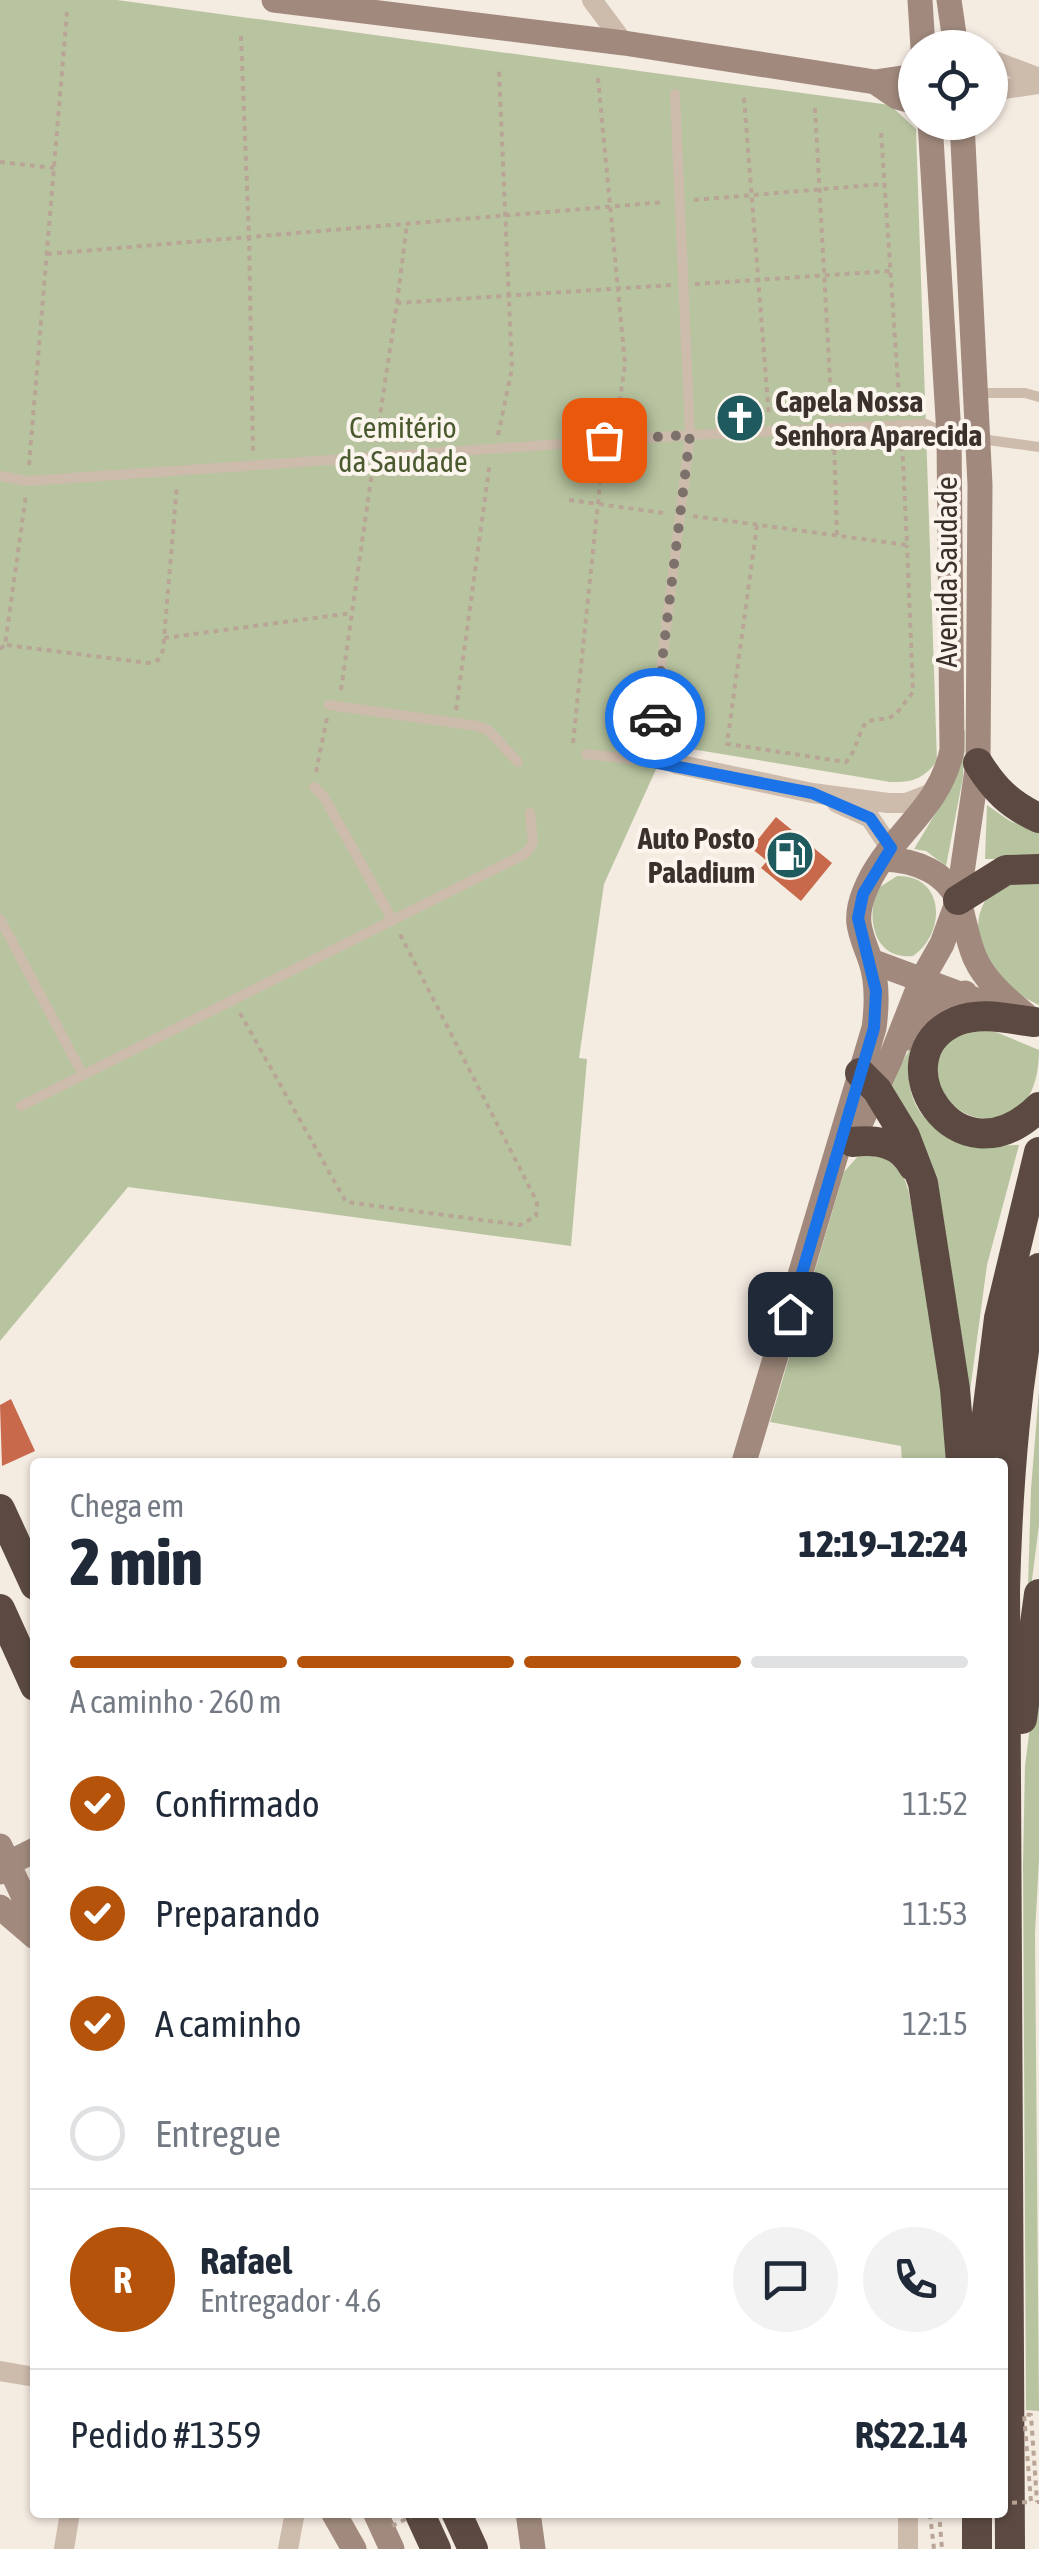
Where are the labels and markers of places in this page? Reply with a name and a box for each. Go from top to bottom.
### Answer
place label: Capela Nossa Senhora Aparecida [775,384,982,452]
church icon: Capela Nossa Senhora Aparecida [714,392,766,444]
pin [562,398,647,483]
place label: Auto Posto Paladium [637,821,755,889]
fuel station icon: Auto Posto Paladium [764,829,816,881]
pin [748,1272,833,1357]

